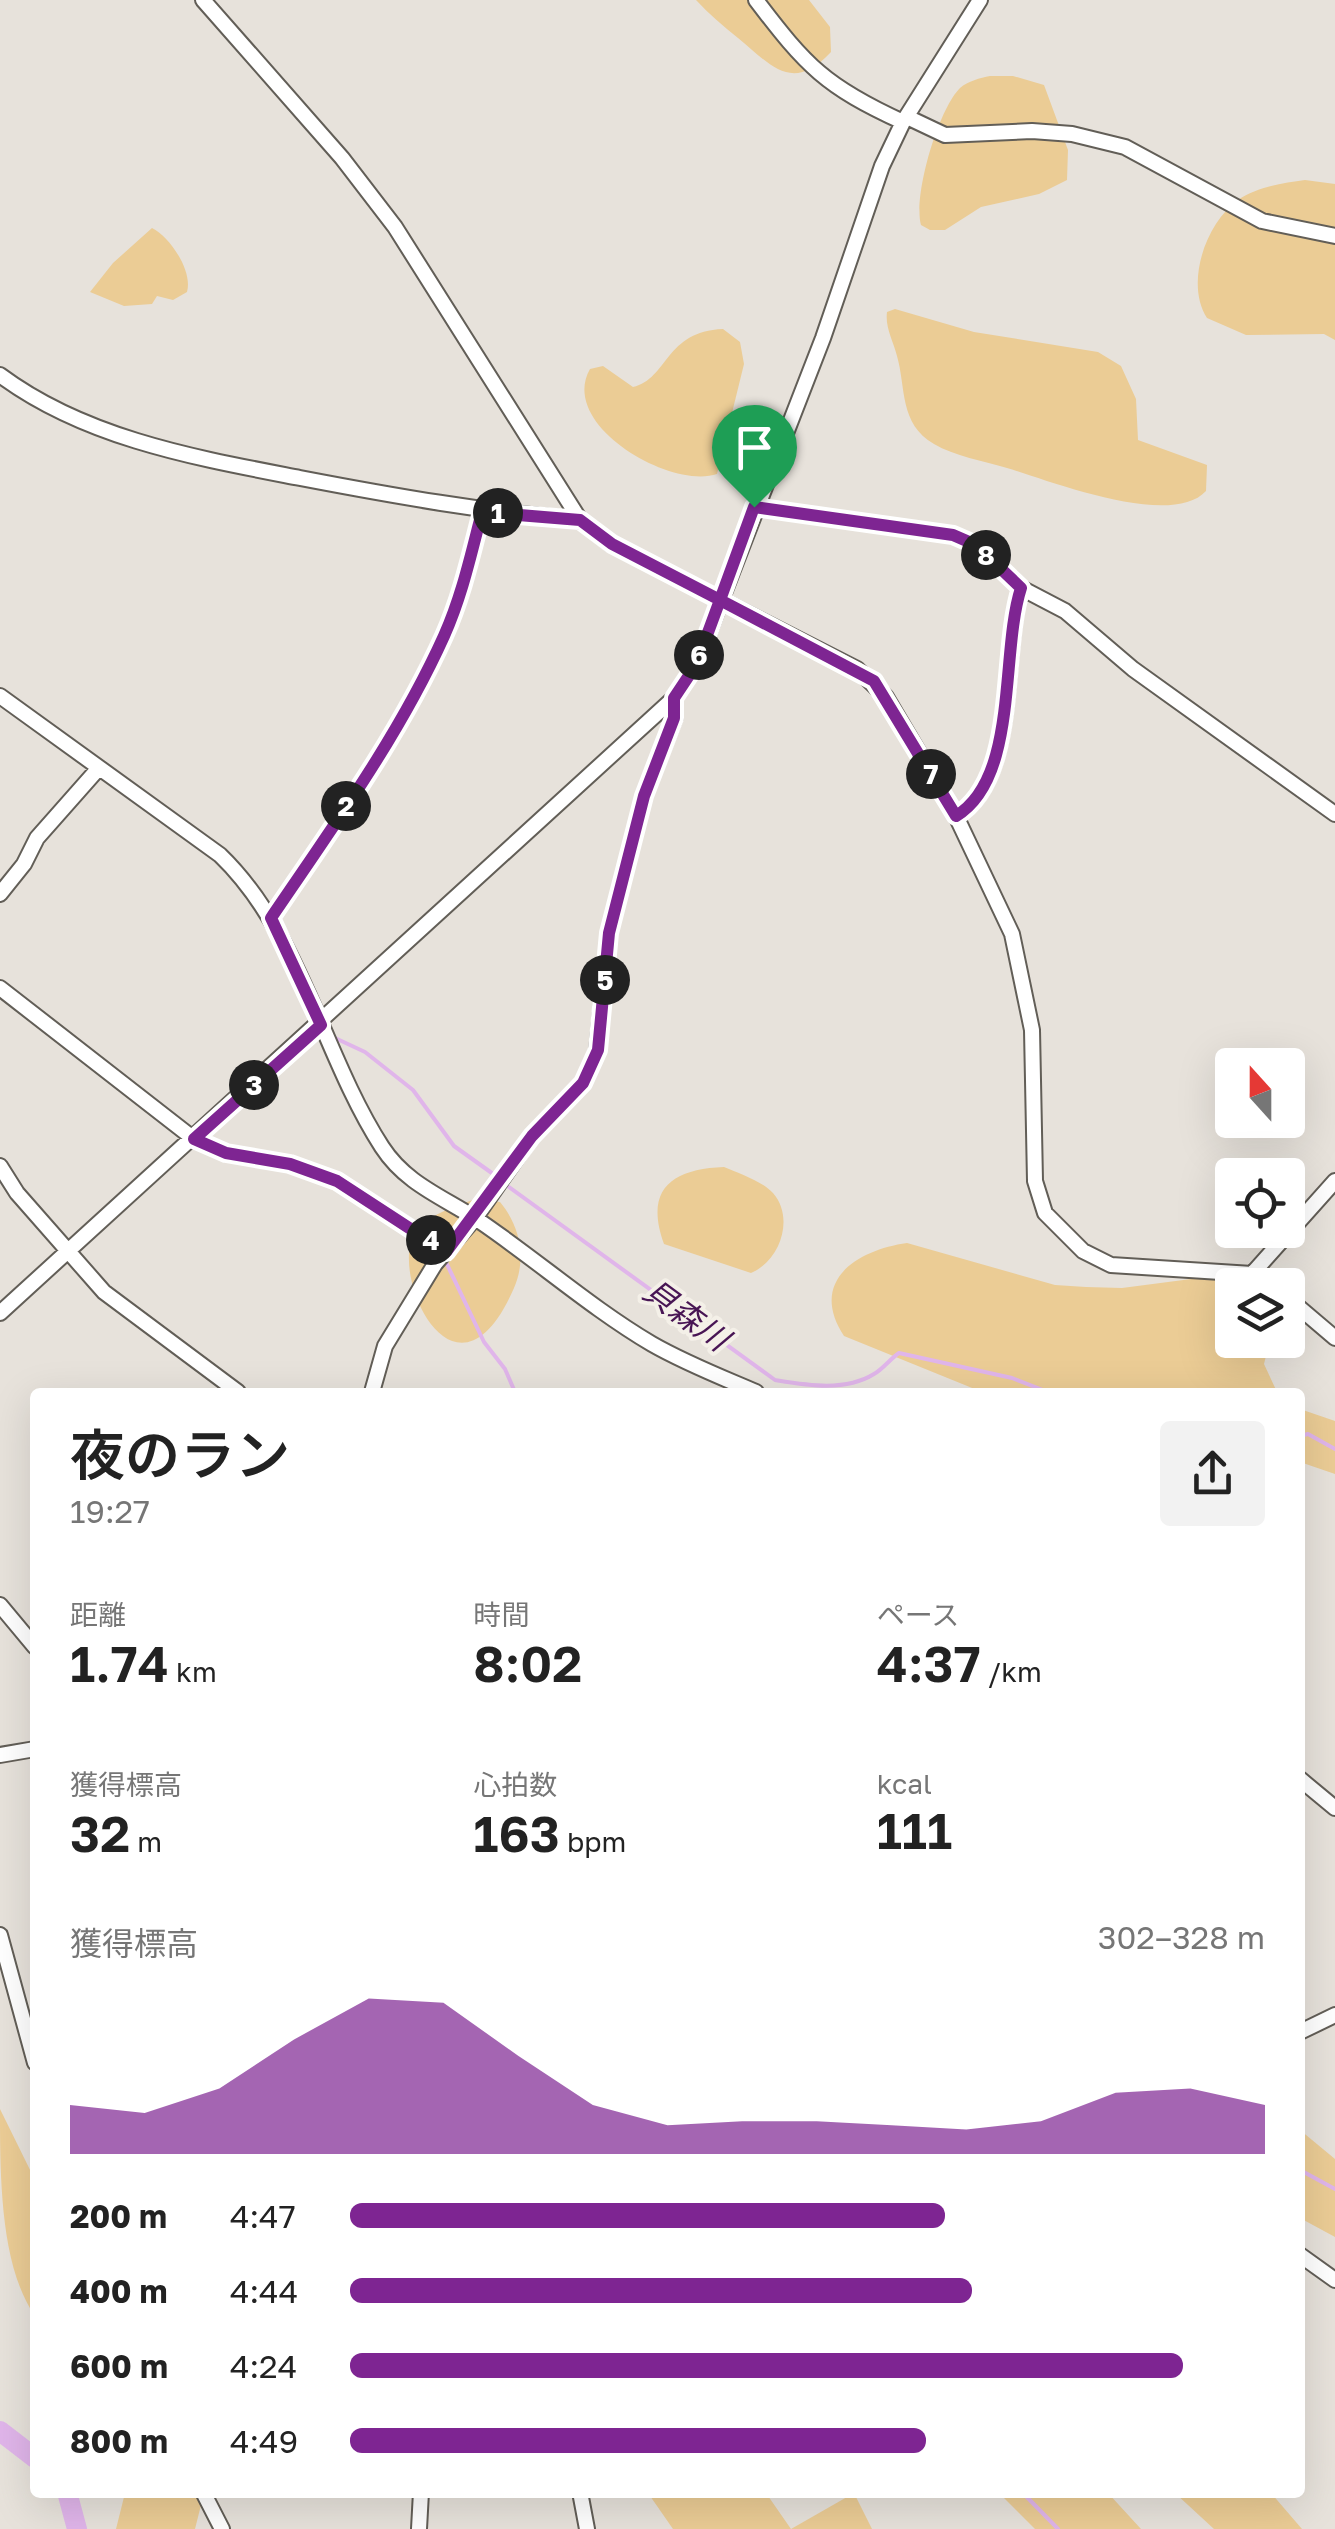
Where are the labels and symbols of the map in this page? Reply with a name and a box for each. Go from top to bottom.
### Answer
pin [712,405,797,508]
pin: 1 [473,488,523,538]
pin: 8 [961,530,1011,580]
pin: 6 [674,630,724,680]
pin: 7 [906,749,956,799]
pin: 2 [321,781,371,831]
pin: 5 [580,955,630,1005]
north arrow [1215,1048,1305,1138]
pin: 3 [229,1060,279,1110]
pin: 4 [406,1215,456,1265]
water label: 貝森川 [637,1271,739,1360]

